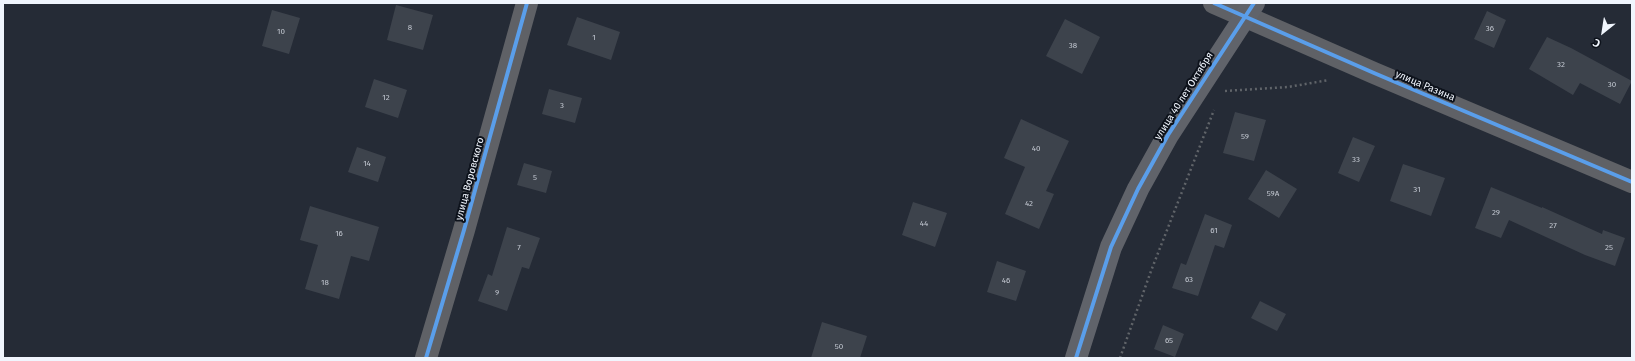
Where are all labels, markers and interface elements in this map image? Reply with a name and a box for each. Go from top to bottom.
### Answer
north arrow [1583,12,1623,52]
house number: 8 [408,23,412,33]
house number: 36 [1486,24,1494,34]
house number: 10 [277,27,285,37]
house number: 1 [592,33,596,43]
text: С [1591,36,1603,50]
house number: 38 [1069,41,1077,51]
street label: улица 40 лет Октября [1152,50,1216,142]
house number: 32 [1557,60,1565,70]
street label: улица Разина [1393,68,1457,104]
house number: 30 [1608,80,1616,90]
house number: 12 [382,93,390,103]
house number: 3 [560,101,564,111]
house number: 59 [1241,132,1249,142]
street label: улица Воровского [453,136,487,222]
house number: 40 [1032,144,1040,154]
house number: 33 [1352,155,1360,165]
house number: 14 [363,159,371,169]
house number: 5 [533,173,537,183]
house number: 31 [1413,185,1421,195]
house number: 59А [1267,189,1279,199]
house number: 42 [1025,199,1033,209]
house number: 29 [1492,208,1500,218]
house number: 44 [920,219,928,229]
house number: 27 [1549,221,1557,231]
house number: 61 [1210,226,1218,236]
house number: 16 [335,229,343,239]
house number: 7 [517,243,521,253]
house number: 25 [1605,243,1613,253]
house number: 63 [1185,275,1193,285]
house number: 46 [1002,276,1010,286]
house number: 18 [321,278,329,288]
house number: 9 [495,288,499,298]
house number: 65 [1165,336,1173,346]
house number: 50 [835,342,843,352]

